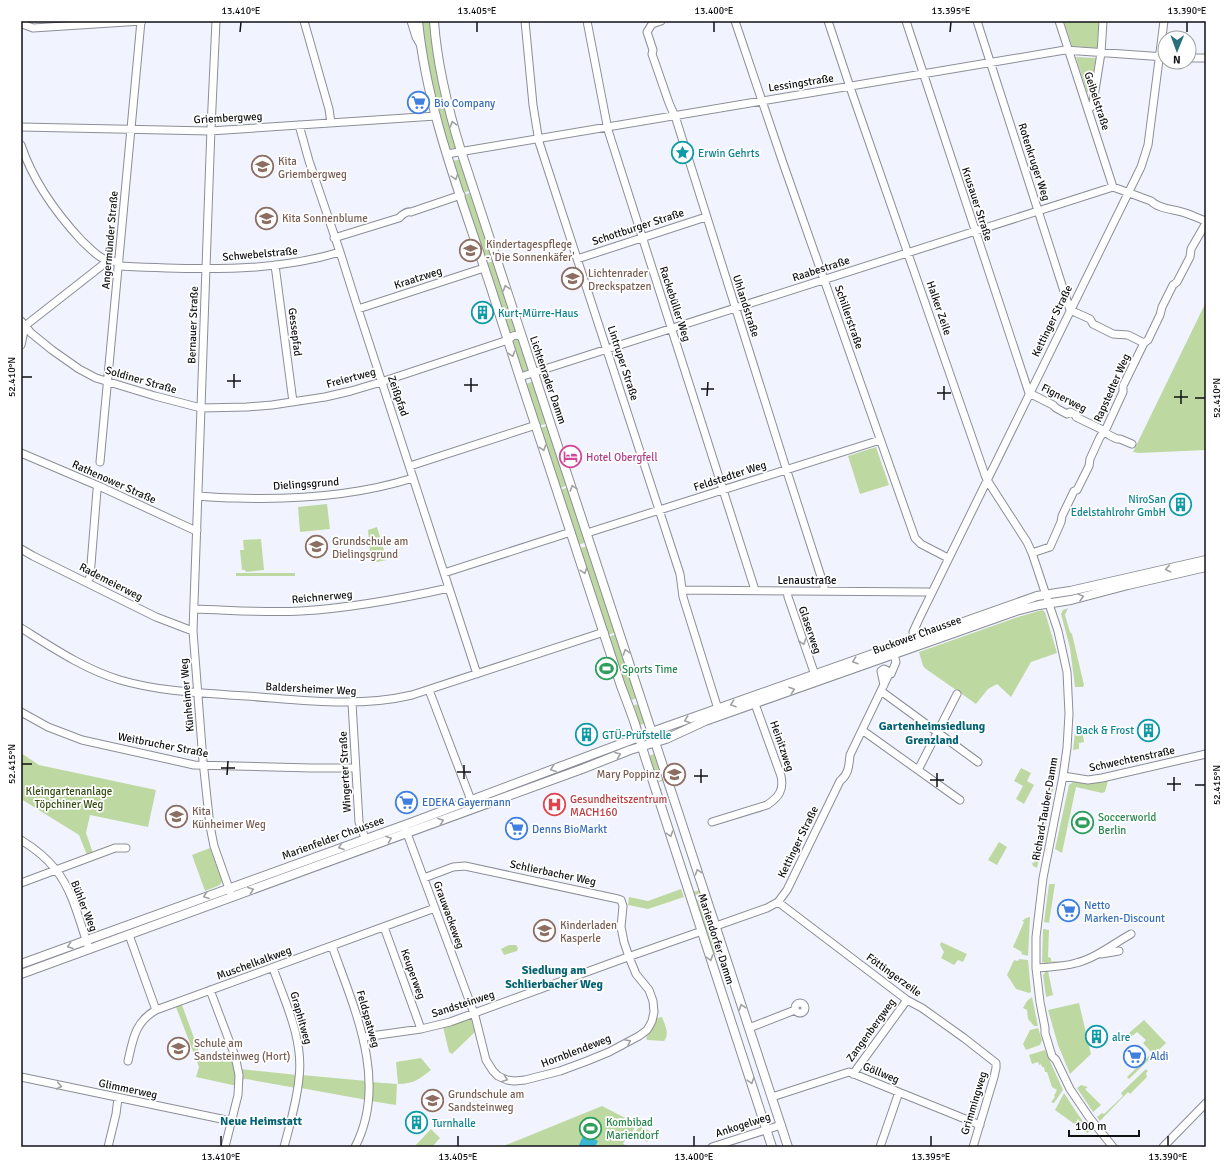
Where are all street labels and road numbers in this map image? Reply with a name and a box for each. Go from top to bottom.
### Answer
street label: Geibelstraße [1081,70,1113,132]
street label: Lessingstraße [767,71,835,95]
street label: Griembergweg [193,110,263,126]
street label: Rotenkruger Weg [1015,122,1053,203]
street label: Krusauer Straße [959,165,995,243]
street label: Angermünder Straße [99,190,121,290]
street label: Schottburger Straße [590,206,686,248]
street label: Schwebelstraße [222,244,298,264]
street label: Raabestraße [791,254,851,284]
street label: Kraatzweg [392,264,444,292]
street label: Rackebüller Weg [657,265,693,343]
street label: Uhlandstraße [730,273,762,339]
street label: Halker Zeile [924,279,954,337]
street label: Schillerstraße [832,283,866,351]
street label: Kettinger Straße [1029,283,1075,359]
street label: Bernauer Straße [185,286,201,364]
street label: Gessepfad [286,307,304,357]
street label: Lintruper Straße [605,324,641,402]
street label: Lichtenrader Damm [527,334,569,426]
street label: Rapstedter Weg [1091,351,1133,424]
street label: Soldiner Straße [104,364,178,396]
street label: Freiertweg [325,365,377,391]
street label: Zeißpfad [385,374,411,418]
street label: Fignerweg [1039,381,1089,415]
street label: Rathenower Straße [70,458,158,506]
street label: Feldstedter Weg [692,458,768,494]
street label: Dielingsgrund [273,475,340,493]
street label: Rademeierweg [77,560,145,604]
street label: Lenaustraße [777,574,837,587]
street label: Reichnerweg [291,588,353,606]
street label: Glaserweg [796,604,824,656]
street label: Buckower Chaussee [871,613,963,657]
street label: Künheimer Weg [177,657,197,732]
street label: Baldersheimer Weg [265,680,357,698]
street label: Heinitzweg [767,719,797,773]
street label: Weitbrucher Straße [117,730,209,760]
street label: Wingerter Straße [336,731,354,813]
street label: Schwechtenstraße [1088,744,1176,774]
street label: Richard-Tauber-Damm [1029,756,1061,862]
street label: Kettinger Straße [775,804,821,880]
street label: Marienfelder Chaussee [280,813,386,863]
street label: Schlierbacher Weg [509,858,597,889]
street label: Bühler Weg [68,879,100,934]
street label: Grauwackeweg [431,879,467,951]
street label: Mariendorfer Damm [695,892,737,986]
street label: Muschelkalkweg [215,943,293,983]
street label: Keuperweg [398,947,428,1001]
street label: Föttingerzeile [864,951,924,999]
street label: Sandsteinweg [430,988,496,1020]
street label: Feldspatweg [354,989,382,1049]
street label: Graphitweg [287,990,315,1046]
street label: Zangenbergweg [844,996,898,1064]
street label: Hornblendeweg [539,1032,613,1070]
street label: Göllweg [861,1060,901,1086]
street label: Grimmingweg [958,1069,990,1136]
street label: Glimmerweg [97,1076,159,1102]
street label: Ankogelweg [714,1110,772,1140]

